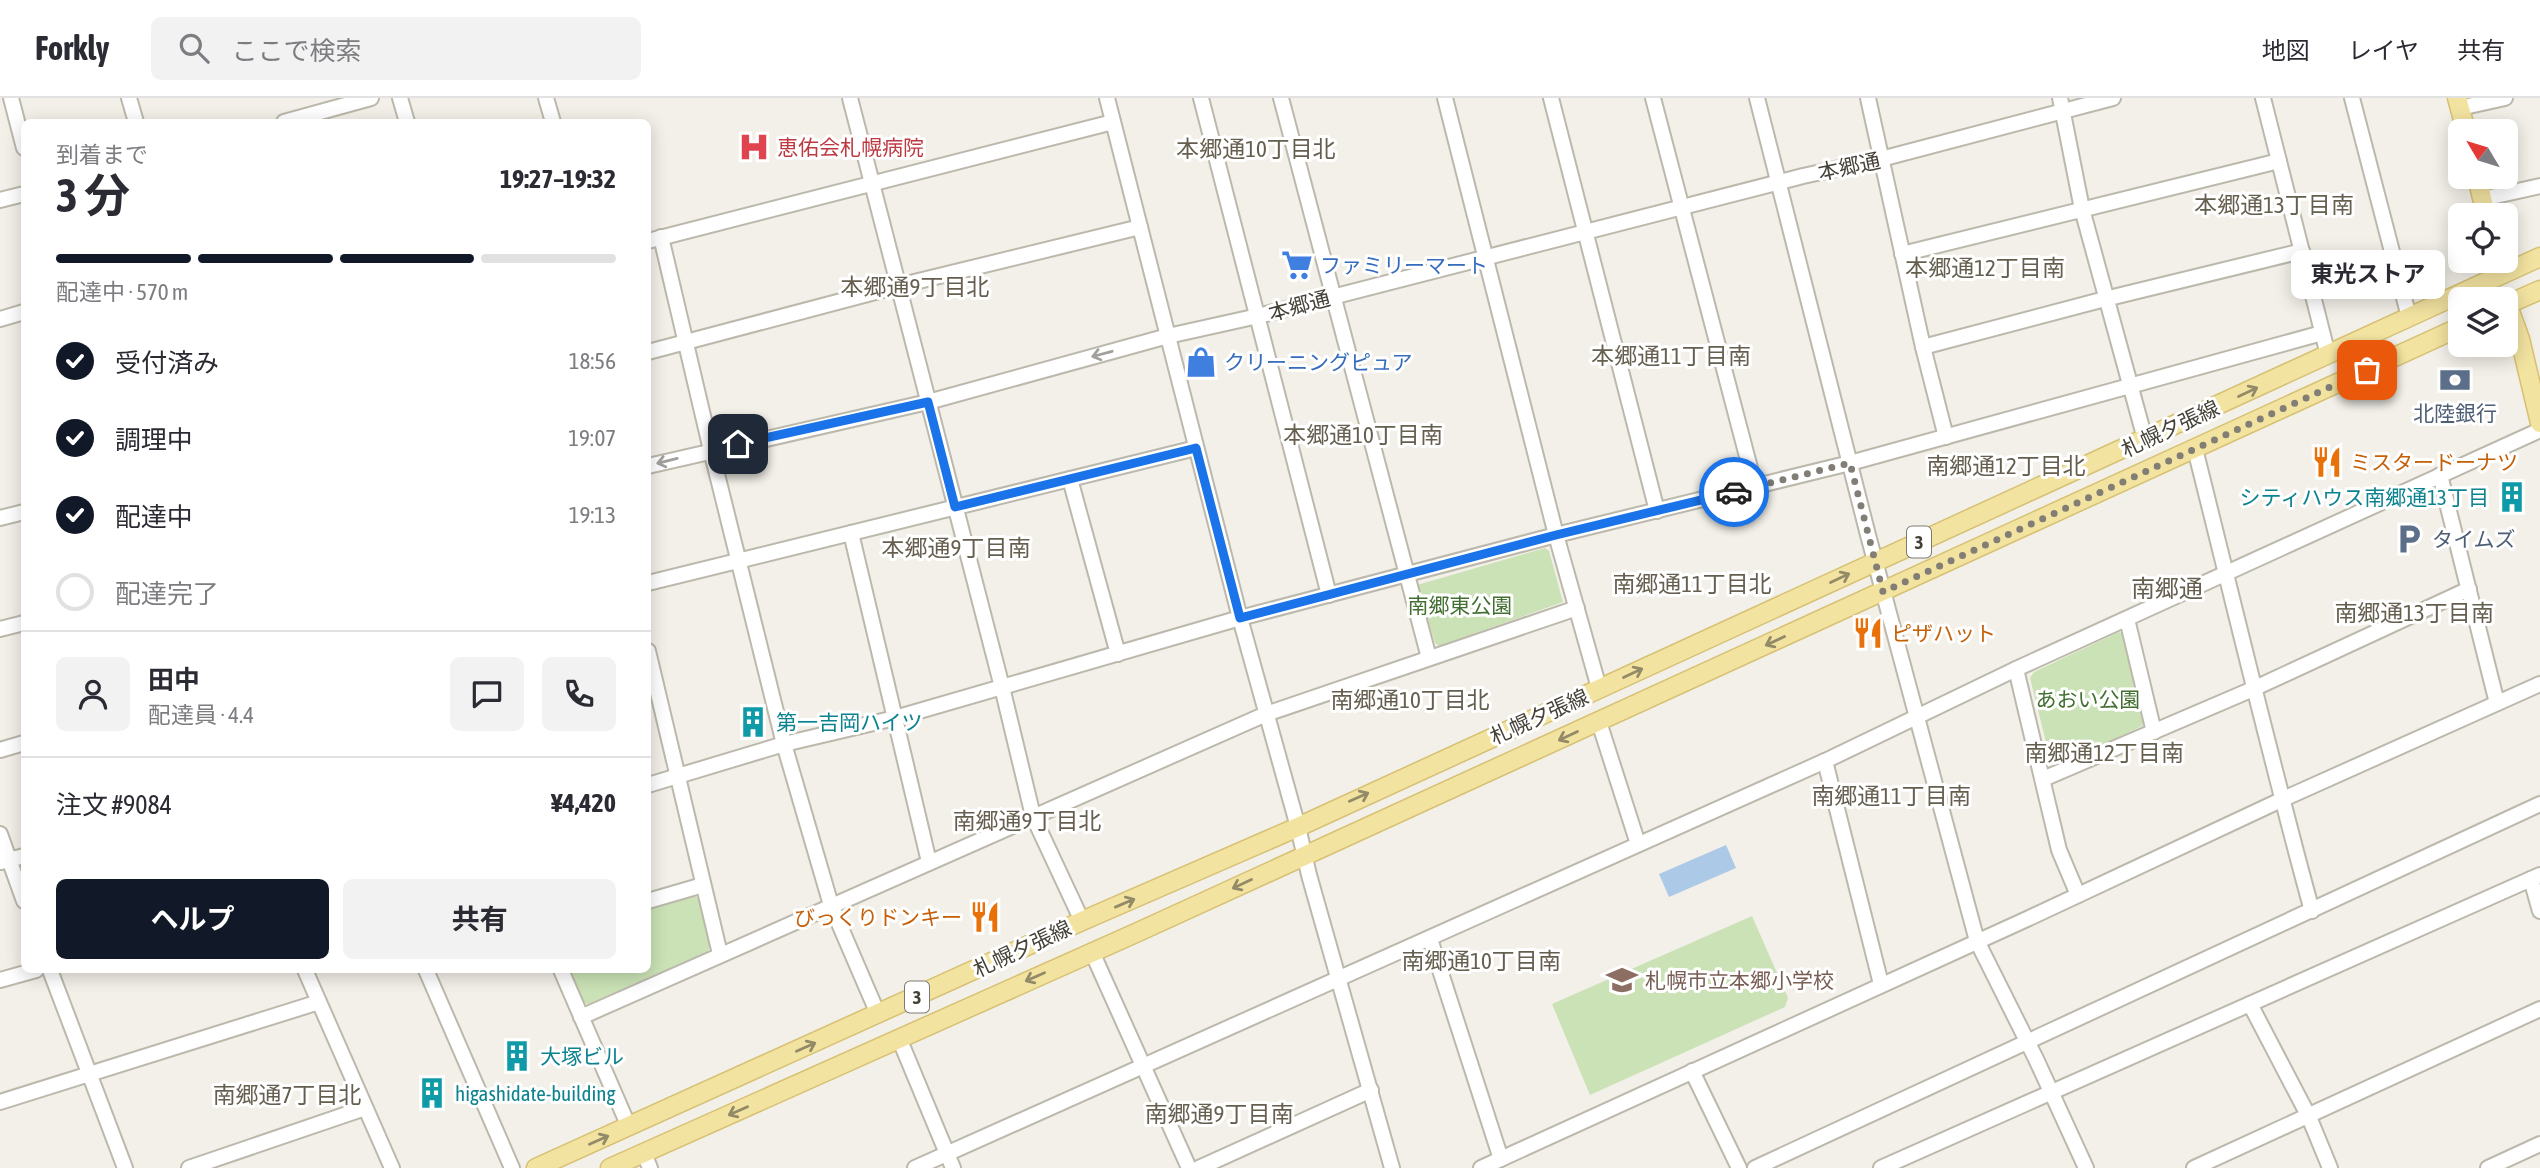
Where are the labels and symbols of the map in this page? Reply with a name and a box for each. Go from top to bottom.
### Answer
north arrow [2448,119,2518,189]
hospital icon: 恵佑会札幌病院 [737,130,771,164]
place label: 恵佑会札幌病院 [777,135,924,159]
district label: 本郷通10丁目北 [1176,136,1336,162]
street label: 本郷通 [1816,148,1882,184]
district label: 本郷通13丁目南 [2194,192,2354,218]
supermarket icon: ファミリーマート [1280,248,1314,282]
callout: 東光ストア [2290,251,2444,300]
place label: ファミリーマート [1320,253,1488,277]
district label: 本郷通12丁目南 [1905,255,2065,281]
district label: 本郷通9丁目北 [841,274,989,300]
street label: 本郷通 [1265,285,1333,325]
pin [2337,340,2397,400]
district label: 本郷通11丁目南 [1591,343,1751,369]
shop icon: クリーニングピュア [1184,345,1218,379]
one-way arrow [1091,348,1114,361]
place label: クリーニングピュア [1224,350,1413,374]
bank icon: 北陸銀行 [2438,363,2472,397]
one-way arrow [2236,385,2258,398]
street label: 札幌夕張線 [2117,395,2223,461]
place label: 北陸銀行 [2413,401,2497,425]
pin [708,414,768,474]
district label: 本郷通10丁目南 [1283,422,1443,448]
restaurant icon: ミスタードーナツ [2310,445,2344,479]
place label: ミスタードーナツ [2350,450,2518,474]
district label: 南郷通12丁目北 [1926,453,2086,479]
one-way arrow [656,455,679,468]
courier [1699,457,1769,527]
building icon: シティハウス南郷通13丁目 [2495,480,2529,514]
place label: シティハウス南郷通13丁目 [2240,485,2489,509]
parking icon: タイムズ [2392,522,2426,556]
road number: 3 [1907,526,1931,558]
place label: タイムズ [2432,527,2516,551]
district label: 本郷通9丁目南 [882,535,1030,561]
district label: 南郷通11丁目北 [1612,571,1772,597]
one-way arrow [1829,571,1850,584]
district label: 南郷通 [2131,575,2203,602]
park label: 南郷東公園 [1408,593,1513,617]
district label: 南郷通13丁目南 [2334,600,2494,626]
restaurant icon: ピザハット [1851,616,1885,650]
place label: ピザハット [1891,621,1996,645]
one-way arrow [1765,635,1786,648]
one-way arrow [1622,666,1643,679]
street label: 札幌夕張線 [1486,684,1592,748]
district label: 南郷通10丁目北 [1330,687,1490,713]
park label: あおい公園 [2036,687,2141,711]
building icon: 第一吉岡ハイツ [736,705,770,739]
place label: 第一吉岡ハイツ [776,710,923,734]
one-way arrow [1558,730,1579,743]
district label: 南郷通12丁目南 [2024,740,2184,766]
district label: 南郷通11丁目南 [1811,783,1971,809]
one-way arrow [1348,790,1369,803]
district label: 南郷通9丁目北 [953,808,1101,834]
one-way arrow [1232,877,1253,891]
one-way arrow [1114,896,1135,909]
restaurant icon: びっくりドンキー [968,900,1002,934]
place label: びっくりドンキー [794,905,962,929]
street label: 札幌夕張線 [969,915,1075,981]
district label: 南郷通10丁目南 [1401,948,1561,974]
school or university icon: 札幌市立本郷小学校 [1605,963,1639,997]
place label: 札幌市立本郷小学校 [1645,968,1834,992]
one-way arrow [1024,972,1045,985]
road number: 3 [905,982,929,1012]
building icon: 大塚ビル [500,1039,534,1073]
one-way arrow [795,1040,816,1053]
place label: 大塚ビル [540,1044,624,1068]
building icon: higashidate-building [415,1076,449,1110]
place label: higashidate-building [455,1081,615,1105]
district label: 南郷通7丁目北 [213,1082,361,1108]
district label: 南郷通9丁目南 [1145,1101,1293,1127]
one-way arrow [728,1105,749,1118]
one-way arrow [587,1133,609,1146]

